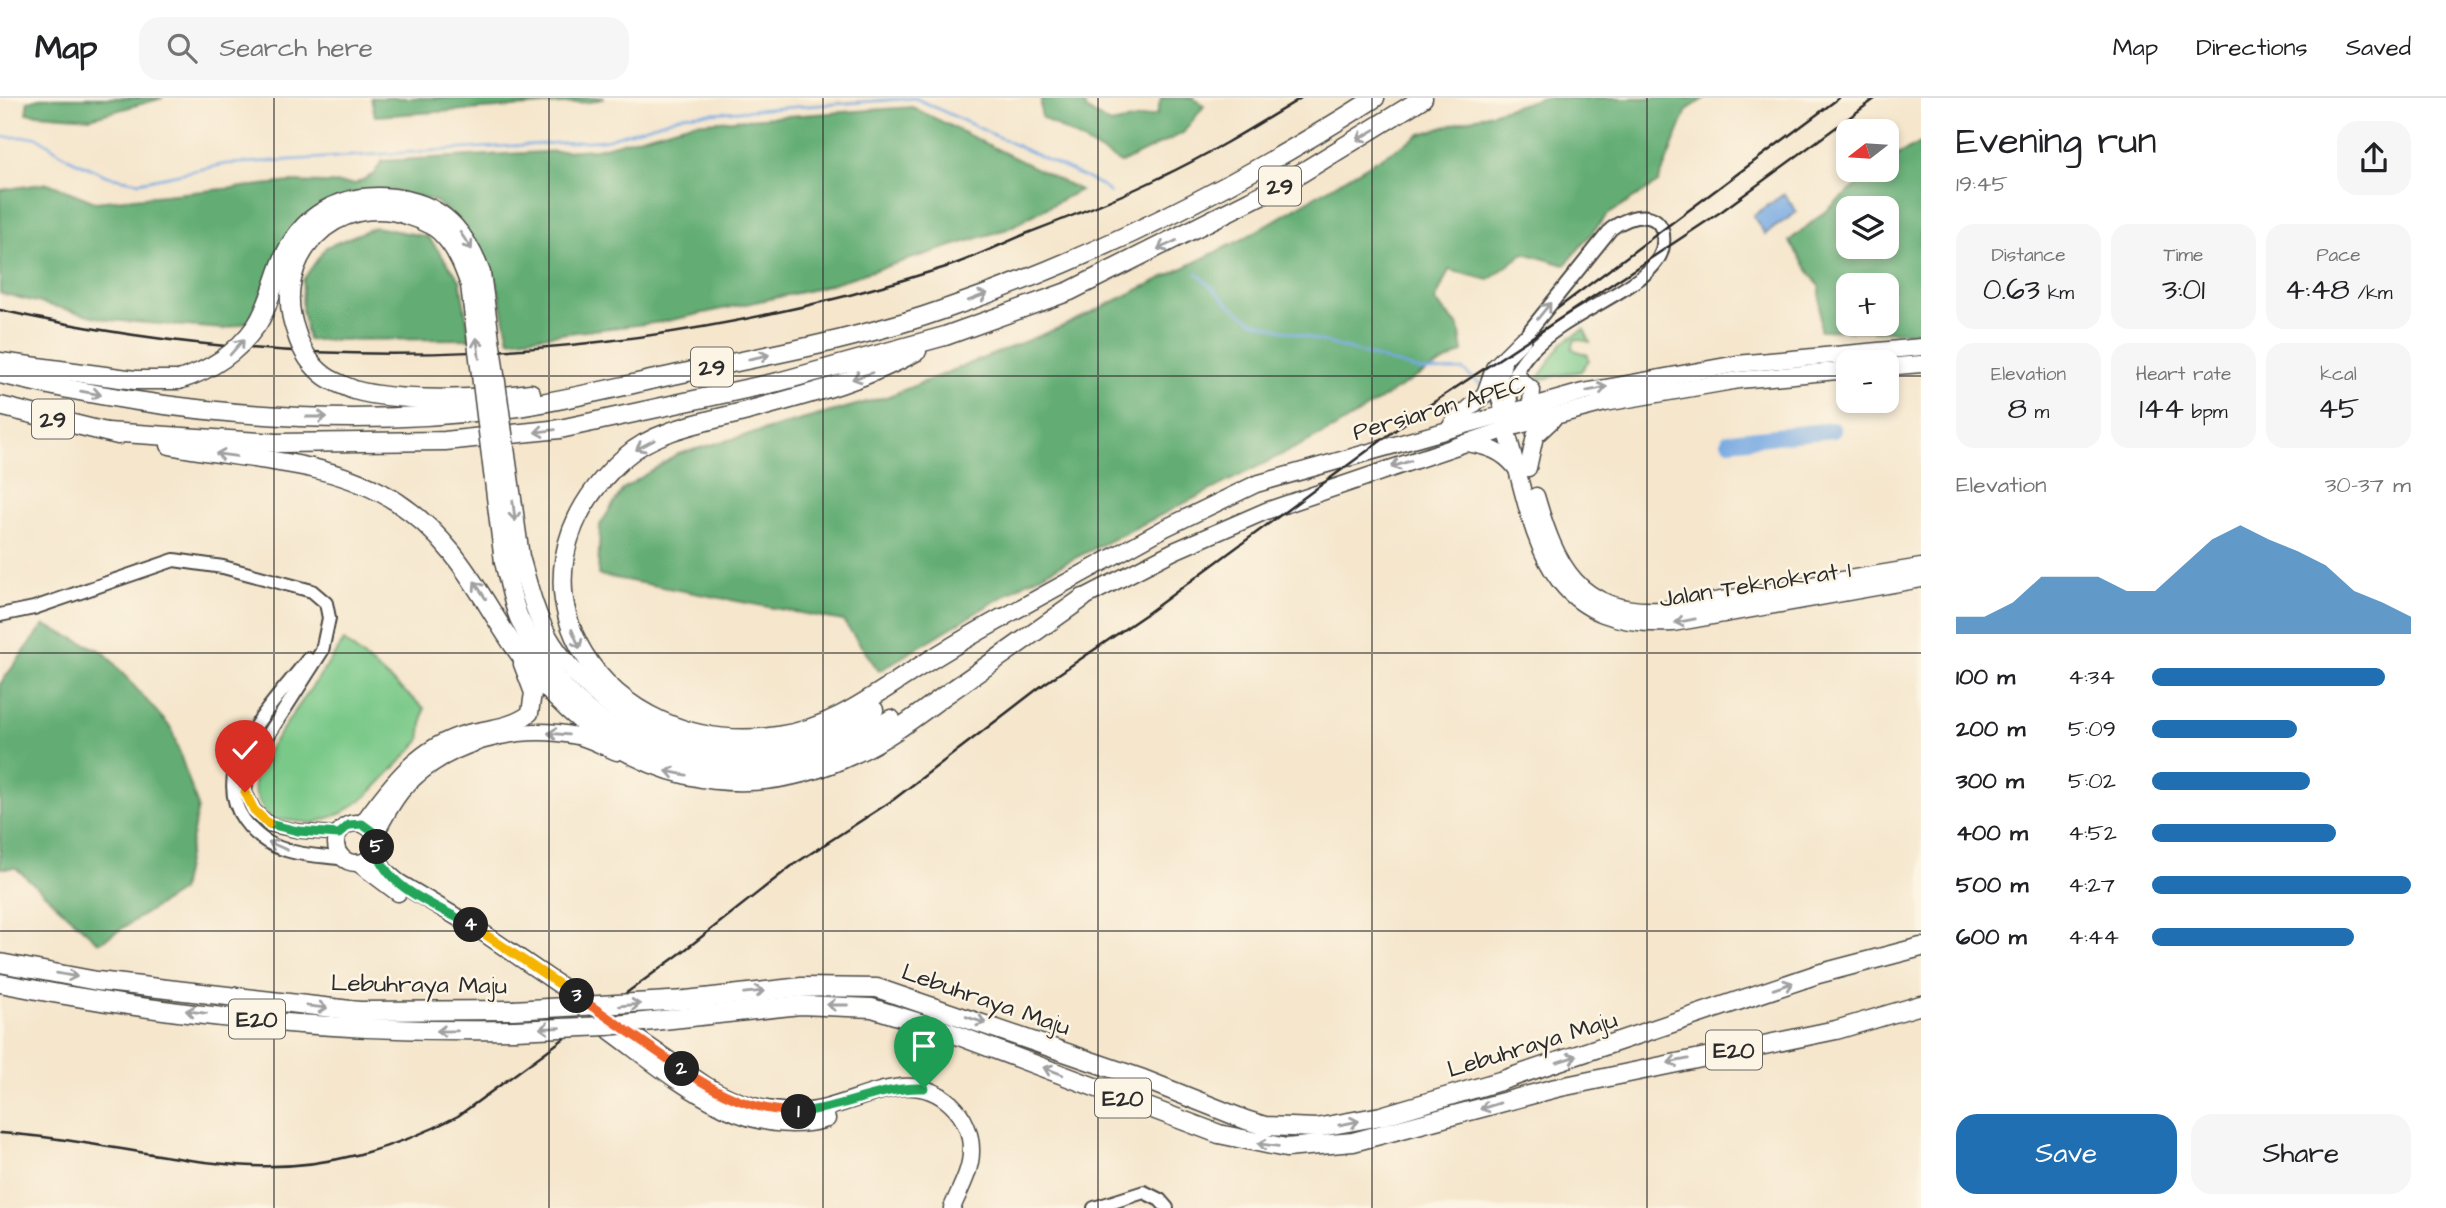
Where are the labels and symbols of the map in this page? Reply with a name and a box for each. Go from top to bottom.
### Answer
north arrow [1836,119,1899,182]
one-way arrow [1357,128,1377,142]
road number: 29 [1259,166,1301,206]
one-way arrow [459,231,473,250]
one-way arrow [1157,238,1178,252]
one-way arrow [967,289,989,302]
one-way arrow [1536,303,1552,321]
one-way arrow [471,337,484,360]
one-way arrow [229,338,245,356]
road number: 29 [691,348,733,386]
one-way arrow [747,350,770,364]
street label: Persiaran APEC [1349,368,1530,450]
one-way arrow [851,370,873,383]
one-way arrow [1585,382,1608,395]
one-way arrow [79,387,102,400]
road number: 29 [32,400,74,438]
one-way arrow [305,410,328,424]
one-way arrow [534,424,557,437]
one-way arrow [635,438,656,452]
one-way arrow [216,448,238,461]
one-way arrow [1390,459,1412,471]
one-way arrow [508,499,521,522]
street label: Jalan Teknokrat 1 [1657,553,1853,617]
one-way arrow [473,581,488,600]
one-way arrow [1674,614,1697,628]
one-way arrow [570,628,583,649]
pin [215,720,275,792]
one-way arrow [547,727,570,740]
one-way arrow [665,766,688,780]
pin: 5 [360,830,394,864]
one-way arrow [268,839,289,852]
pin: 4 [454,908,489,942]
street label: Lebuhraya Maju [897,955,1074,1046]
street label: Lebuhraya Maju [331,966,507,1005]
one-way arrow [55,969,78,983]
pin: 3 [560,978,594,1014]
one-way arrow [1771,979,1793,991]
one-way arrow [742,986,765,999]
one-way arrow [618,998,641,1011]
one-way arrow [826,998,849,1012]
road number: E20 [229,1000,285,1038]
one-way arrow [305,1000,328,1013]
street label: Lebuhraya Maju [1443,1003,1622,1088]
one-way arrow [185,1005,208,1018]
one-way arrow [964,1015,986,1028]
pin [894,1016,954,1088]
one-way arrow [539,1022,562,1035]
one-way arrow [436,1024,459,1038]
road number: E20 [1706,1030,1762,1070]
pin: 2 [664,1052,700,1086]
one-way arrow [1556,1052,1578,1064]
one-way arrow [1667,1055,1690,1069]
one-way arrow [1043,1064,1065,1077]
road number: E20 [1095,1079,1151,1118]
pin: 1 [782,1094,816,1130]
one-way arrow [1480,1100,1502,1113]
one-way arrow [1337,1116,1360,1130]
one-way arrow [1257,1139,1280,1152]

